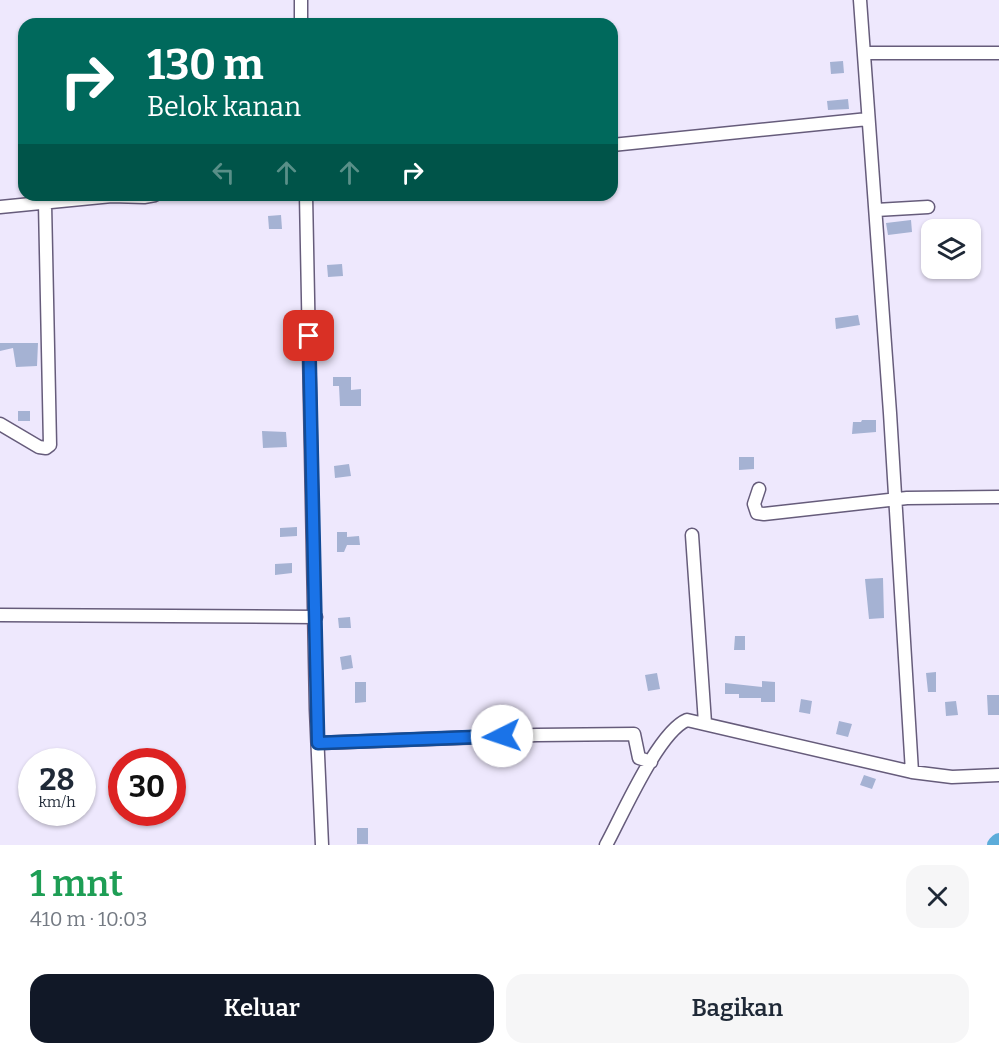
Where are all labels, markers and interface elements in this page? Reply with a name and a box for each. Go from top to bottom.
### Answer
text: 130 m [147,40,264,90]
icon: right [48,42,126,120]
text: Belok kanan [147,91,301,123]
icon: left [207,156,240,189]
icon: ahead [270,156,303,189]
icon: ahead [333,156,366,189]
icon: right [396,156,429,189]
map controls [921,219,981,279]
button: layers [921,219,981,279]
pin [283,310,334,361]
icon: arrive [292,319,325,352]
position arrow [470,704,534,768]
speed limit sign: 30 [108,748,186,826]
text: 28 [40,762,74,798]
text: km/h [38,793,76,811]
text: 1 mnt [30,862,123,906]
button: close [906,865,969,928]
text: 410 m · 10:03 [30,907,147,931]
button: Keluar [30,974,494,1043]
button: Bagikan [506,974,969,1043]

